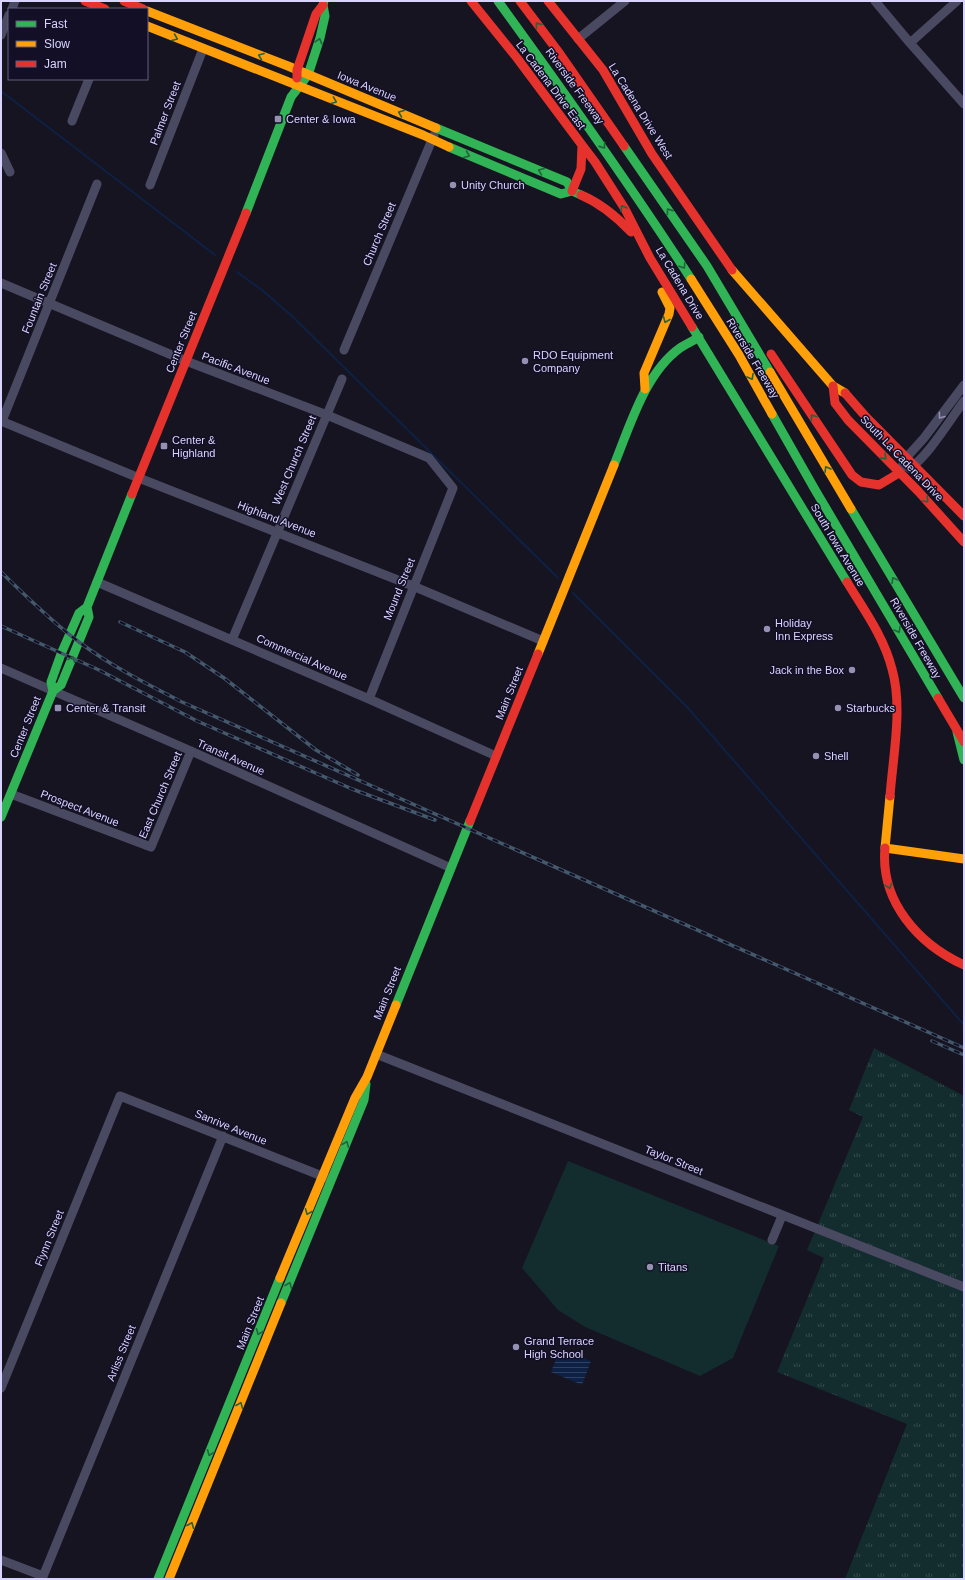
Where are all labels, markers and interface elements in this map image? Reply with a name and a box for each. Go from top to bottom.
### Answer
legend [8,8,148,80]
text: Fast [44,17,68,31]
one-way arrow [535,22,542,29]
one-way arrow [170,33,178,41]
text: Slow [44,37,70,51]
one-way arrow [314,37,323,44]
street label: La Cadena Drive East [514,38,588,132]
street label: Riverside Freeway [543,46,607,127]
one-way arrow [257,52,264,60]
text: Jam [44,57,67,71]
street label: La Cadena Drive West [607,61,675,161]
street label: Iowa Avenue [336,69,398,103]
street label: Palmer Street [147,79,183,147]
one-way arrow [331,96,338,104]
one-way arrow [398,110,405,118]
place label: Center & Iowa [286,113,357,125]
marker: Center & Iowa [273,114,283,124]
one-way arrow [598,142,606,149]
one-way arrow [463,150,471,158]
one-way arrow [537,168,545,176]
place label: Unity Church [461,179,525,191]
marker: Unity Church [448,180,458,190]
street label: Church Street [360,200,398,268]
one-way arrow [621,205,628,212]
one-way arrow [666,208,674,215]
street label: La Cadena Drive [654,245,706,321]
street label: Fountain Street [19,261,59,335]
one-way arrow [678,262,685,269]
street label: Center Street [163,309,199,375]
street label: Riverside Freeway [724,316,782,401]
one-way arrow [663,317,671,324]
place label: RDO Equipment Company [533,349,613,374]
street label: Pacific Avenue [200,350,272,386]
marker: RDO Equipment Company [520,356,530,366]
one-way arrow [746,372,754,380]
one-way arrow [938,412,945,419]
street label: South La Cadena Drive [858,413,946,503]
street label: West Church Street [270,414,318,506]
one-way arrow [810,414,818,421]
place label: Center & Highland [172,434,216,459]
marker: Center & Highland [159,441,169,451]
one-way arrow [879,452,887,460]
one-way arrow [825,465,832,473]
one-way arrow [921,495,929,503]
street label: Highland Avenue [236,499,318,539]
street label: South Iowa Avenue [808,501,868,589]
street label: Mound Street [381,556,417,622]
one-way arrow [891,577,898,584]
street label: Riverside Freeway [888,596,944,681]
place label: Holiday Inn Express [775,617,834,642]
marker: Holiday Inn Express [762,624,772,634]
one-way arrow [893,626,900,633]
street label: Commercial Avenue [255,632,349,682]
one-way arrow [67,655,75,662]
place label: Jack in the Box [769,664,845,676]
street label: Main Street [493,665,525,721]
marker: Jack in the Box [847,665,857,675]
street label: Center Street [7,694,43,760]
place label: Center & Transit [66,702,145,714]
place label: Starbucks [846,702,895,714]
marker: Center & Transit [53,703,63,713]
marker: Starbucks [833,703,843,713]
street label: Transit Avenue [195,737,267,777]
street label: East Church Street [136,750,184,840]
place label: Shell [824,750,848,762]
marker: Shell [811,751,821,761]
street label: Prospect Avenue [39,788,121,828]
one-way arrow [884,883,893,890]
street label: Main Street [371,965,403,1021]
street label: Sanrive Avenue [193,1107,269,1147]
one-way arrow [342,1140,350,1147]
street label: Taylor Street [643,1143,705,1177]
street label: Flynn Street [32,1208,66,1268]
one-way arrow [304,1208,312,1215]
place label: Titans [658,1261,688,1273]
marker: Titans [645,1262,655,1272]
one-way arrow [285,1281,293,1288]
street label: Main Street [234,1295,266,1351]
street label: Arliss Street [104,1323,138,1383]
one-way arrow [255,1329,263,1336]
place label: Grand Terrace High School [524,1335,594,1360]
marker: Grand Terrace High School [511,1342,521,1352]
one-way arrow [236,1401,244,1408]
one-way arrow [206,1449,214,1456]
one-way arrow [187,1521,195,1528]

